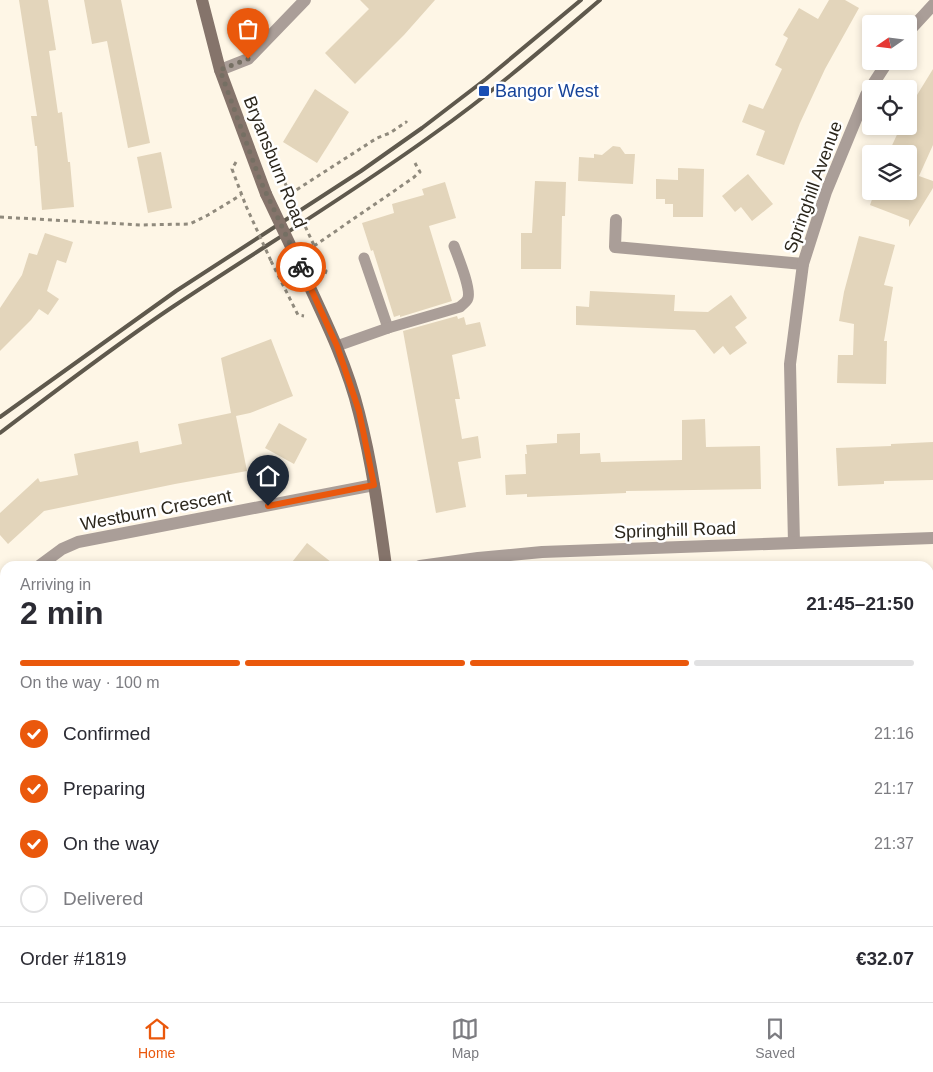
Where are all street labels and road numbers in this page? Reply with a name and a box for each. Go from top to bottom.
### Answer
street label: Bryansburn Road [239,93,311,231]
street label: Springhill Avenue [780,118,846,256]
street label: Westburn Crescent [79,486,233,534]
street label: Springhill Road [614,518,736,542]

